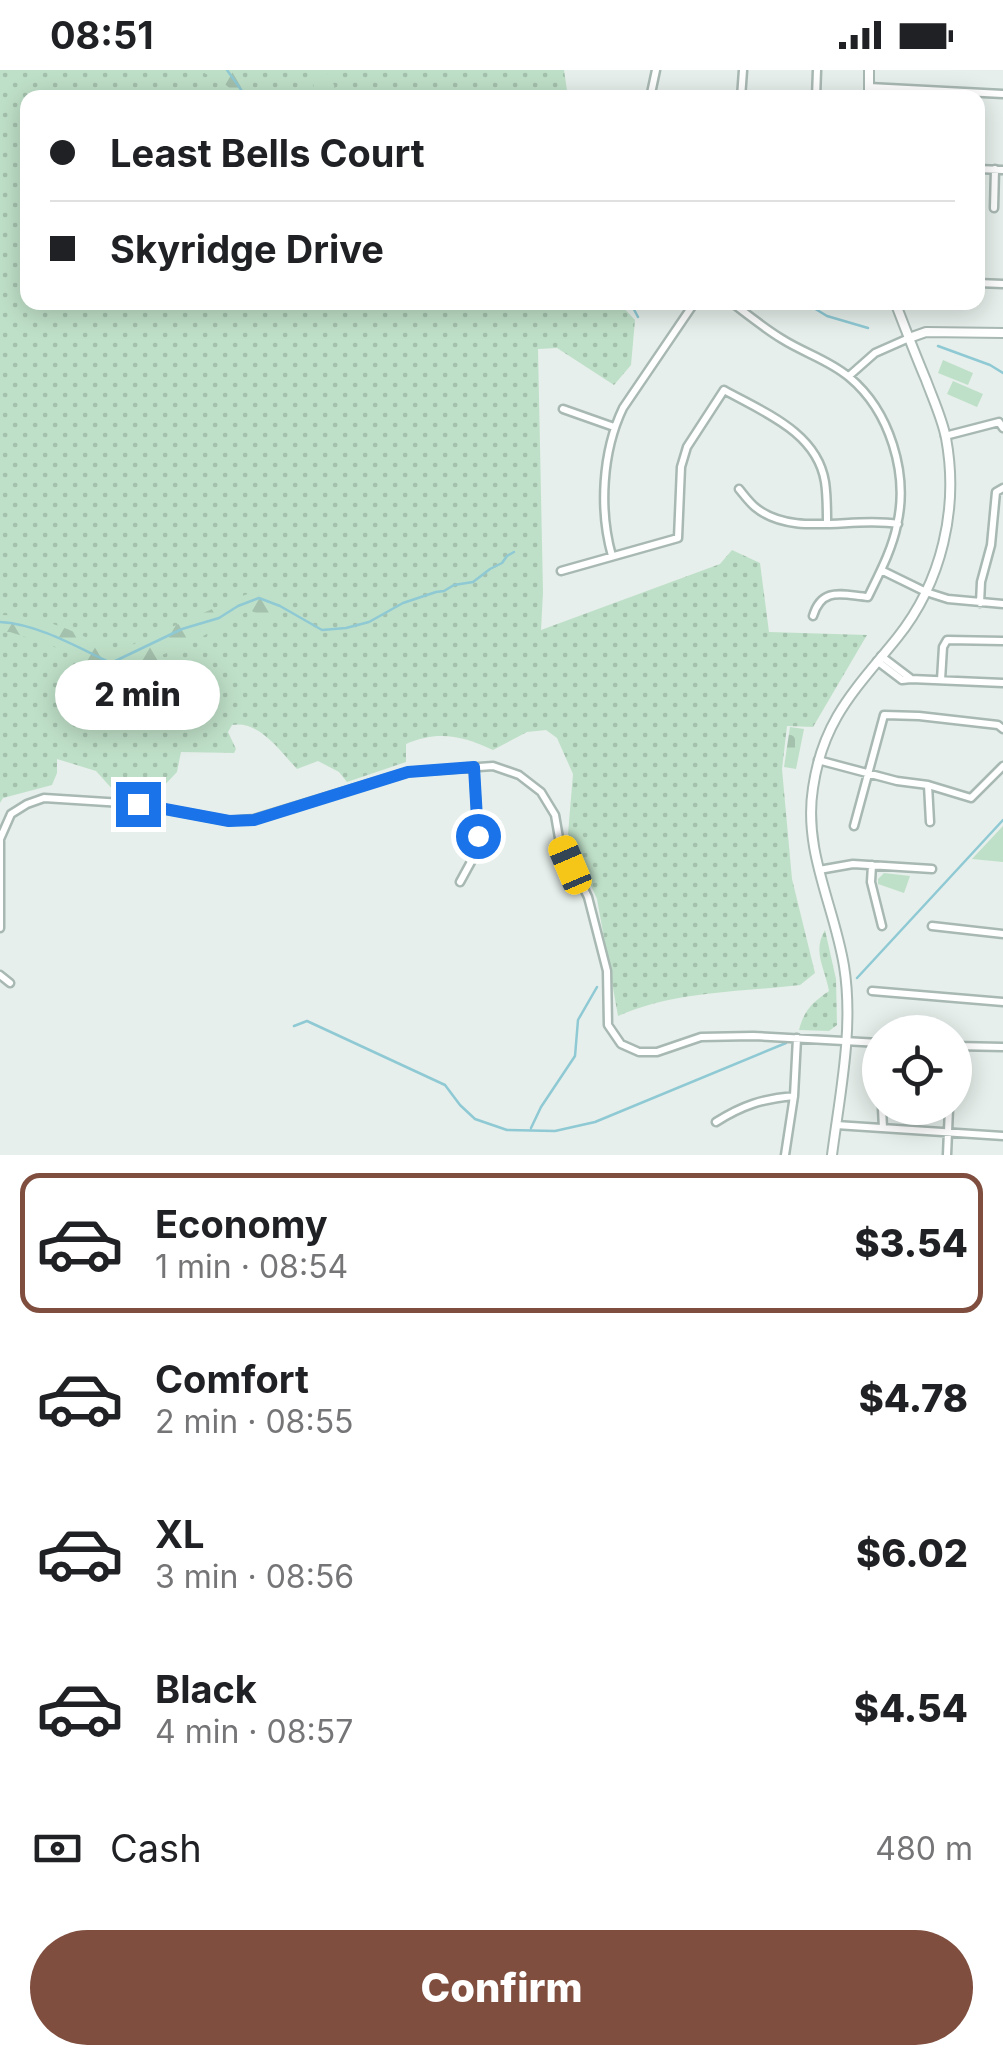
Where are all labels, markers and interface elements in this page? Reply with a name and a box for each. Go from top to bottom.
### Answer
text: 08:51 [50,12,154,58]
text: Least Bells Court [110,130,425,176]
text: Skyridge Drive [110,226,384,272]
callout: 2 min [56,659,220,729]
text: 2 min [94,675,181,714]
route end [116,782,161,827]
route start [456,814,501,859]
car [544,832,596,898]
map controls [862,1015,972,1125]
button: locate [862,1015,972,1125]
icon: car [35,1198,125,1288]
text: Economy [155,1201,328,1247]
text: $3.54 [855,1220,968,1266]
text: 1 min · 08:54 [155,1247,348,1286]
icon: car [35,1353,125,1443]
text: Comfort [155,1356,309,1402]
text: $4.78 [859,1375,968,1421]
text: 2 min · 08:55 [155,1402,354,1441]
icon: car [35,1508,125,1598]
text: XL [155,1511,205,1557]
text: $6.02 [856,1530,968,1576]
text: 3 min · 08:56 [155,1557,354,1596]
icon: car [35,1663,125,1753]
text: Black [155,1666,257,1712]
text: $4.54 [854,1685,968,1731]
text: 4 min · 08:57 [155,1712,353,1751]
icon: cash [30,1821,85,1876]
text: Cash [110,1825,202,1871]
text: 480 m [875,1829,973,1868]
button: Confirm [30,1930,973,2045]

